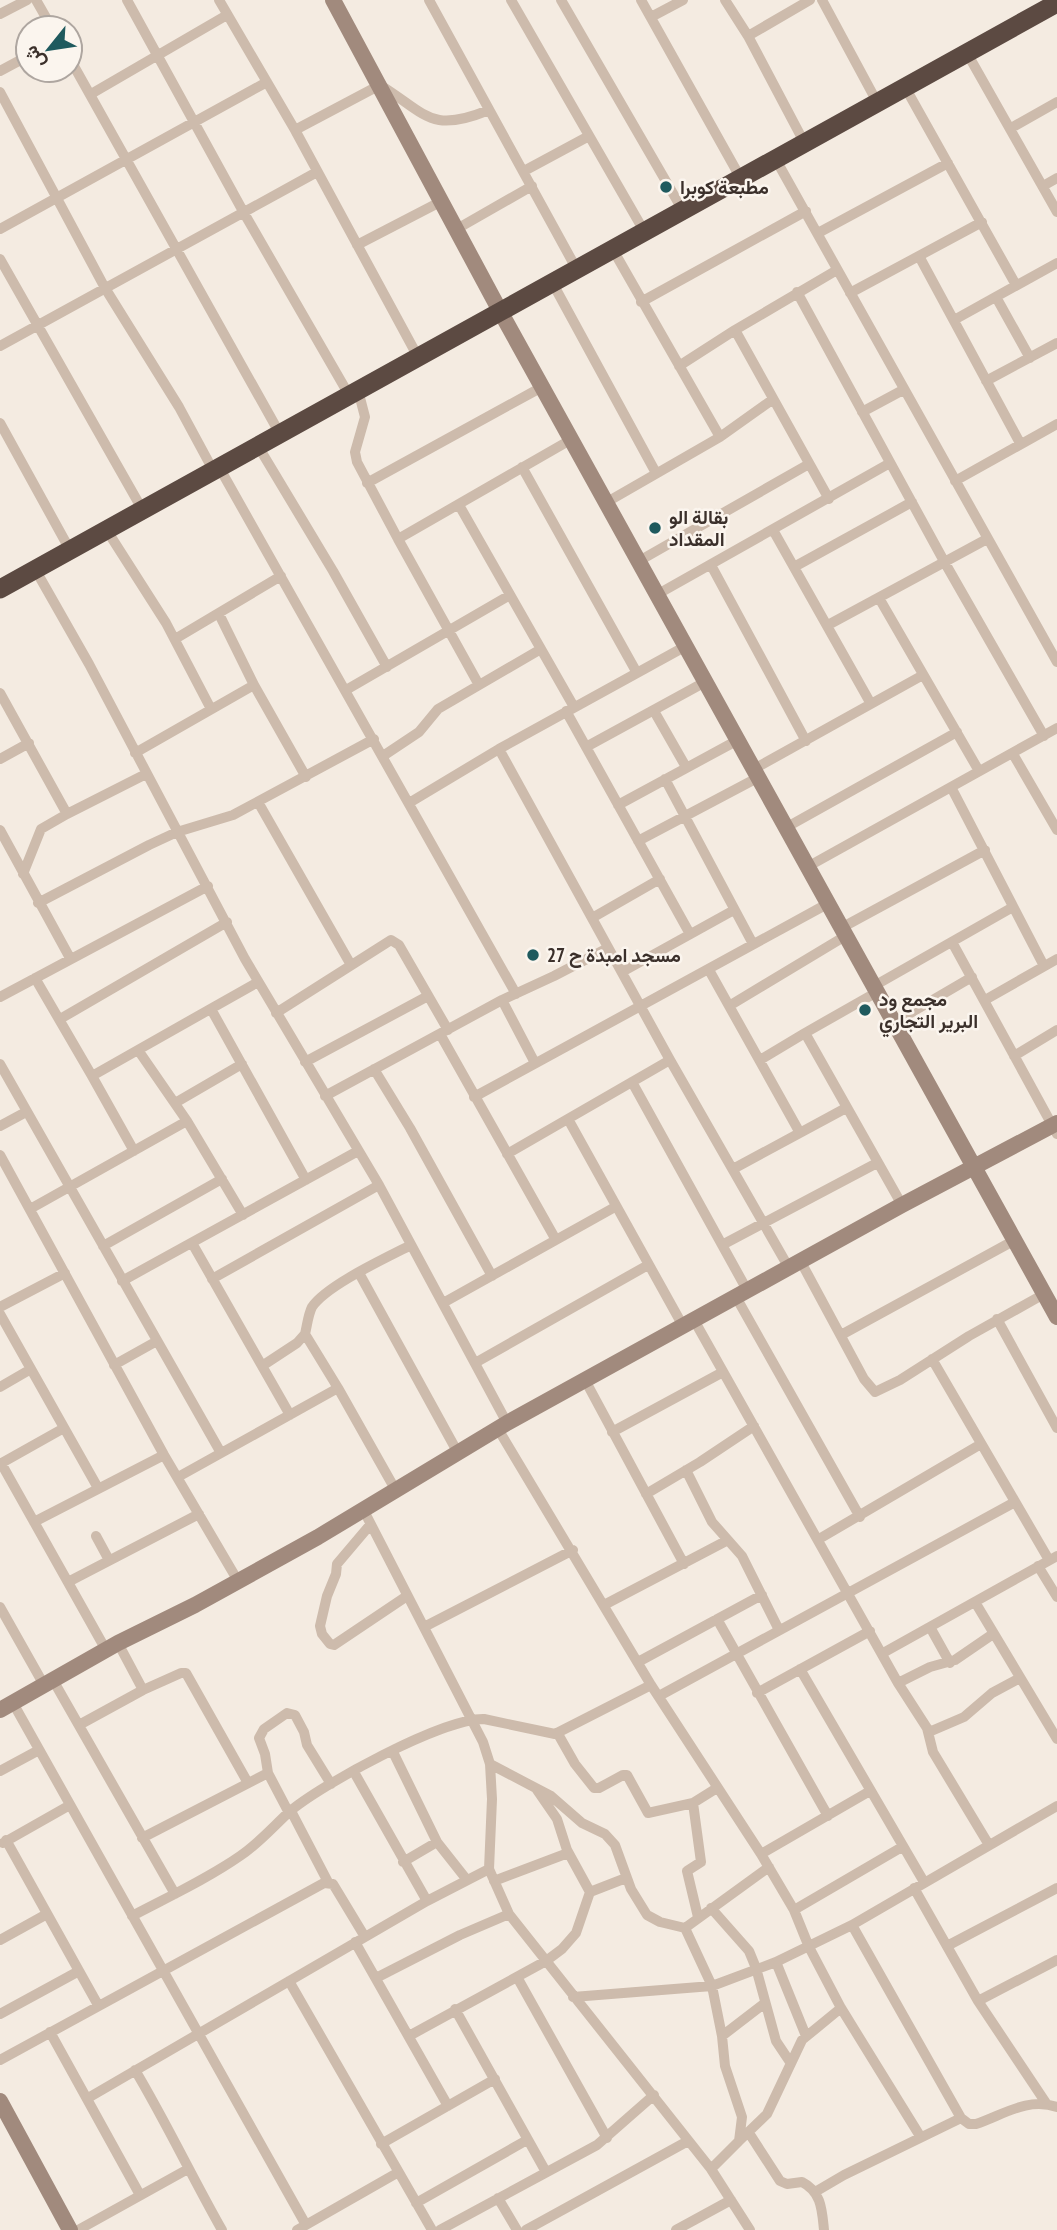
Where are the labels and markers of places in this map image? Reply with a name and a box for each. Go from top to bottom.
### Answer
place label: مطبعة كوبرا [680,175,769,200]
marker: مطبعة كوبرا [658,179,674,195]
place label: بقالة الو المقداد [669,505,728,551]
marker: بقالة الو المقداد [647,520,663,536]
place label: مسجد امبدة ح 27 [547,943,681,968]
marker: مسجد امبدة ح 27 [525,947,541,963]
place label: مجمع ود البرير التجاري [879,987,978,1038]
marker: مجمع ود البرير التجاري [857,1002,873,1018]

